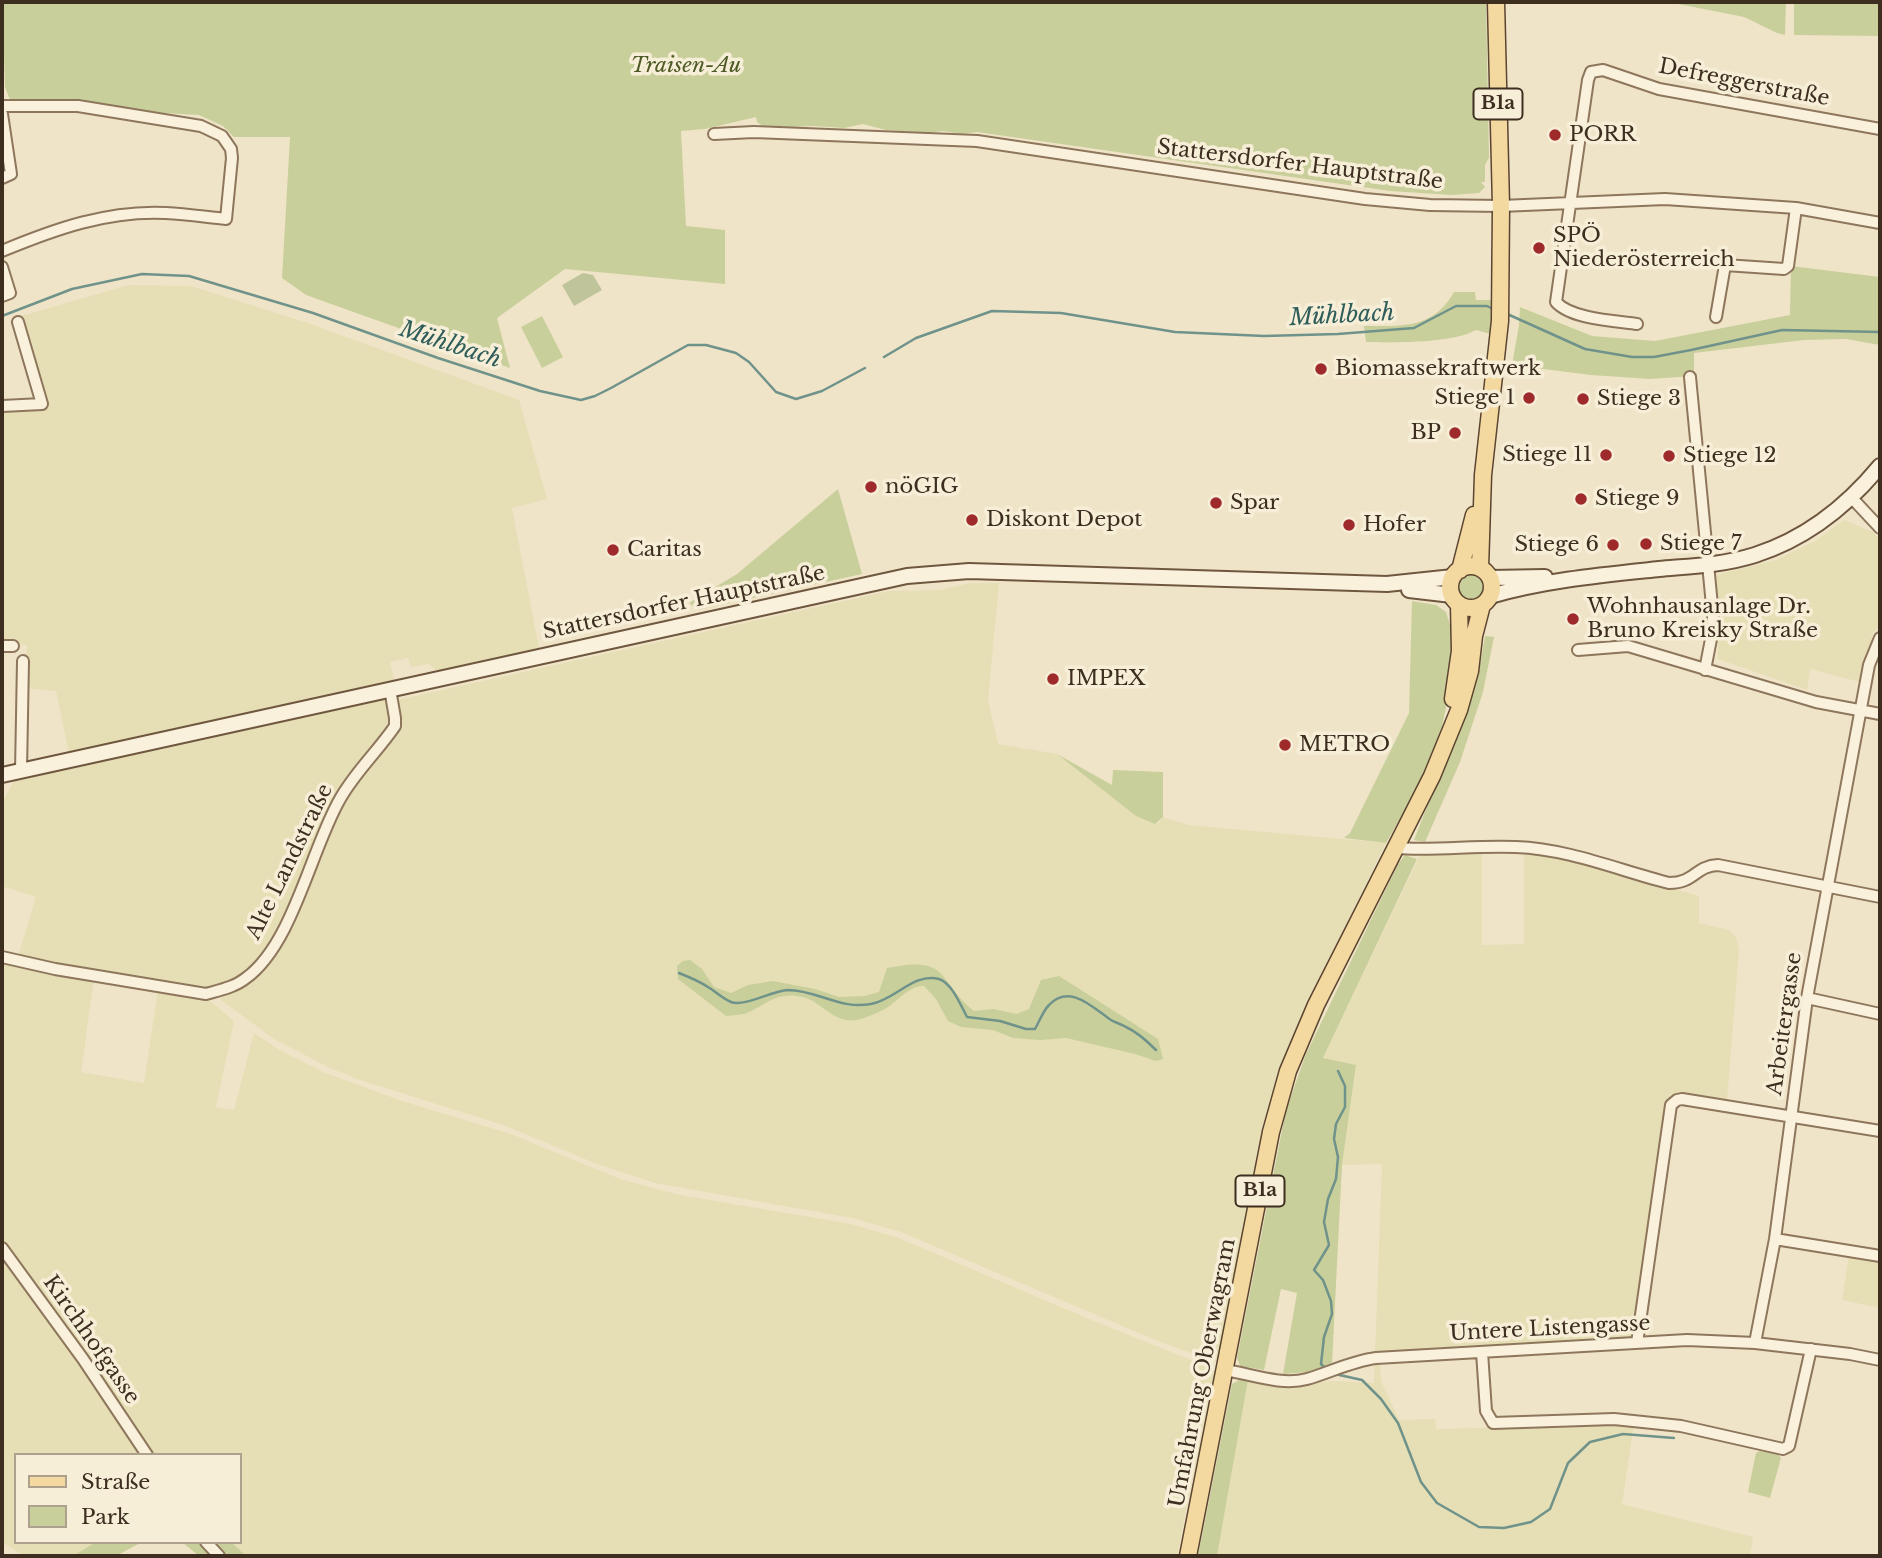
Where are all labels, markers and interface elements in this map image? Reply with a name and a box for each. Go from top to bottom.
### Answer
park label: Traisen-Au [631,53,741,79]
street label: Defreggerstraße [1656,54,1832,112]
road number: B1a [1474,88,1522,120]
place label: PORR [1569,122,1636,148]
marker: PORR [1547,127,1563,143]
street label: Stattersdorfer Hauptstraße [1156,135,1444,195]
place label: SPÖ Niederösterreich [1553,223,1735,273]
marker: SPÖ Niederösterreich [1531,240,1547,256]
water label: Mühlbach [1289,299,1395,333]
water label: Mühlbach [396,316,504,374]
place label: Biomassekraftwerk [1335,356,1541,382]
marker: Biomassekraftwerk [1313,361,1329,377]
place label: Stiege 1 [1435,385,1515,411]
place label: Stiege 3 [1597,386,1681,412]
marker: Stiege 1 [1521,390,1537,406]
marker: Stiege 3 [1575,391,1591,407]
place label: BP [1411,420,1441,446]
marker: BP [1447,425,1463,441]
place label: Stiege 11 [1502,442,1592,468]
place label: Stiege 12 [1683,443,1776,469]
marker: Stiege 11 [1598,447,1614,463]
marker: Stiege 12 [1661,448,1677,464]
place label: nöGIG [885,474,958,500]
marker: nöGIG [863,479,879,495]
place label: Stiege 9 [1595,486,1680,512]
place label: Spar [1230,490,1279,516]
marker: Stiege 9 [1573,491,1589,507]
marker: Spar [1208,495,1224,511]
place label: Diskont Depot [986,507,1142,533]
marker: Diskont Depot [964,512,980,528]
place label: Hofer [1363,512,1426,538]
marker: Hofer [1341,517,1357,533]
place label: Stiege 7 [1660,531,1742,557]
place label: Stiege 6 [1514,532,1599,558]
marker: Stiege 7 [1638,536,1654,552]
place label: Caritas [627,537,702,563]
marker: Stiege 6 [1605,537,1621,553]
marker: Caritas [605,542,621,558]
street label: Stattersdorfer Hauptstraße [541,561,827,645]
place label: Wohnhausanlage Dr. Bruno Kreisky Straße [1587,594,1818,644]
marker: Wohnhausanlage Dr. Bruno Kreisky Straße [1565,611,1581,627]
place label: IMPEX [1067,666,1145,692]
marker: IMPEX [1045,671,1061,687]
place label: METRO [1299,732,1390,758]
marker: METRO [1277,737,1293,753]
street label: Alte Landstraße [241,780,339,944]
street label: Arbeitergasse [1762,951,1808,1097]
road number: B1a [1236,1176,1284,1206]
street label: Umfahrung Oberwagram [1165,1236,1241,1510]
street label: Kirchhofgasse [37,1271,145,1409]
street label: Untere Listengasse [1449,1311,1651,1347]
legend [14,1453,242,1544]
text: Straße [81,1469,150,1495]
text: Park [81,1504,130,1530]

